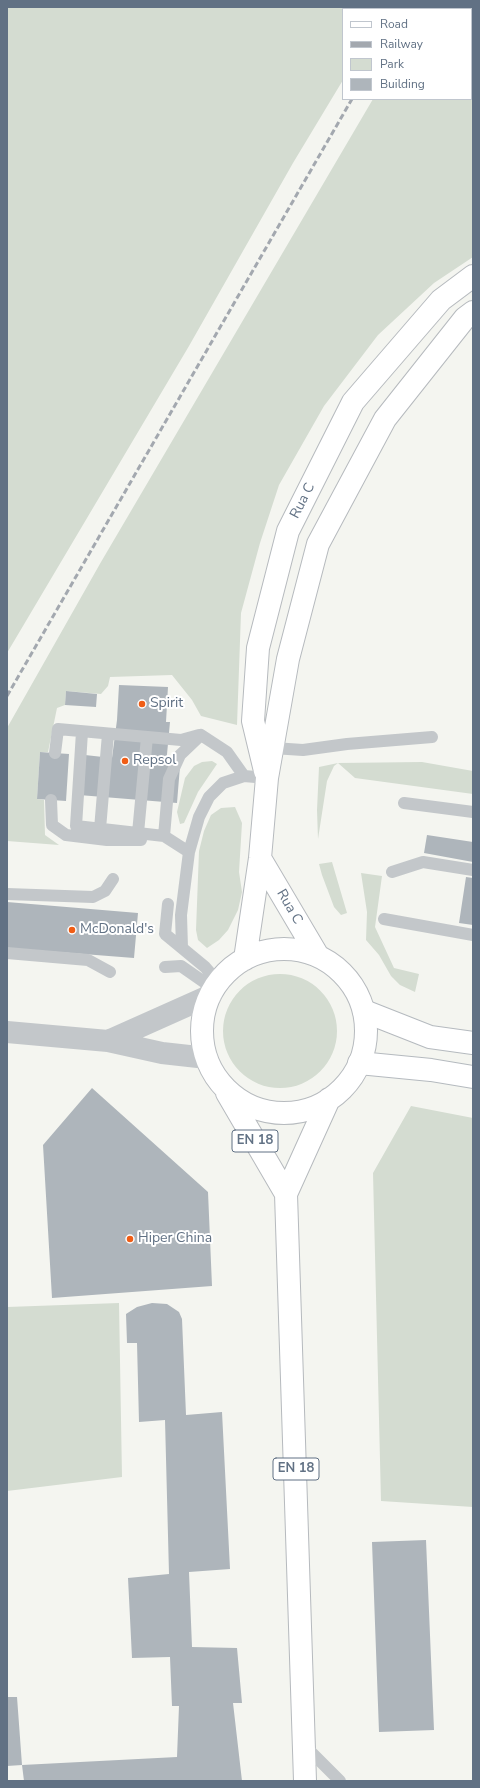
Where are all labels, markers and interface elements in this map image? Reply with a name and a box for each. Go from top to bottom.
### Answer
legend [342,8,472,100]
text: Road [380,16,408,32]
text: Railway [380,36,423,52]
text: Park [380,56,404,72]
text: Building [380,76,425,92]
street label: Rua C [287,480,319,522]
place label: Spirit [150,696,183,712]
marker: Spirit [137,699,147,709]
place label: Repsol [133,753,176,769]
marker: Repsol [120,756,130,766]
street label: Rua C [272,886,306,928]
place label: McDonald's [80,922,154,938]
marker: McDonald's [67,925,77,935]
road number: EN 18 [232,1130,278,1152]
place label: Hiper China [138,1231,212,1247]
marker: Hiper China [125,1234,135,1244]
road number: EN 18 [273,1458,319,1480]

